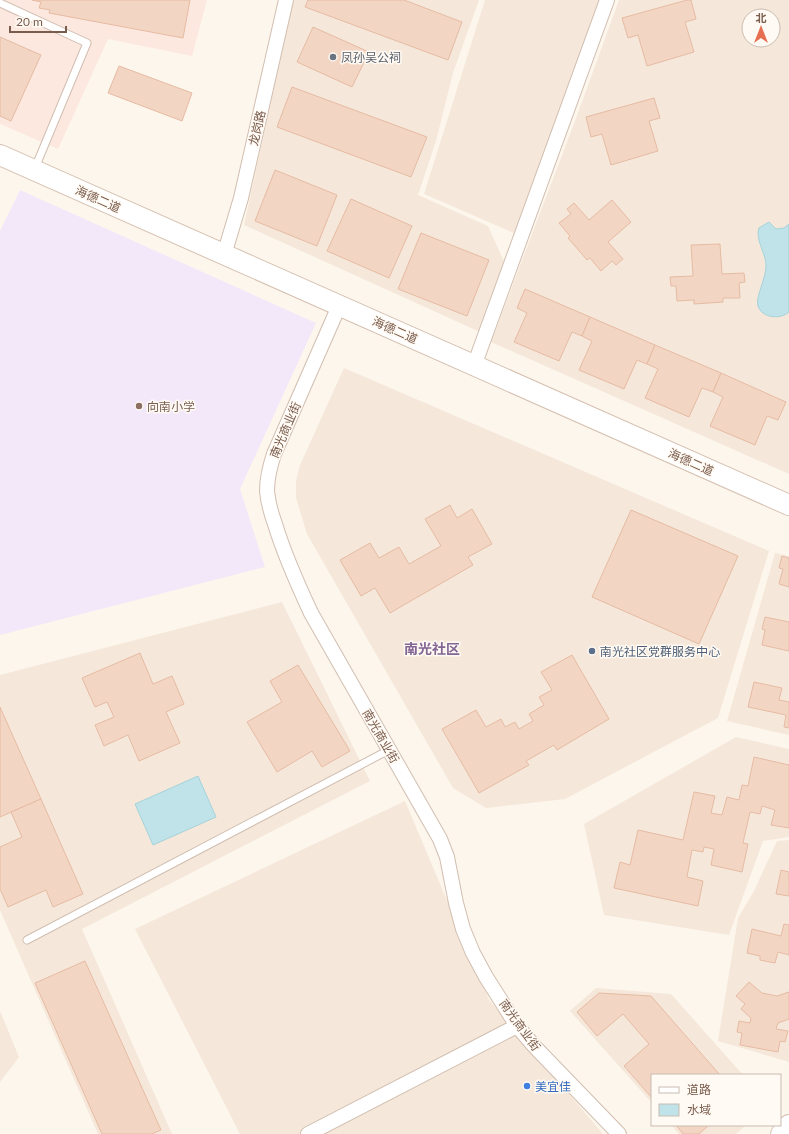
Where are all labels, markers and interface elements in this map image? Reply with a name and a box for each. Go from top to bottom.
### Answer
scale bar [10,8,66,34]
north arrow [741,8,781,48]
text: 北 [756,11,767,24]
text: 20 m [16,14,43,29]
place label: 凤孙吴公祠 [341,50,401,65]
marker: 凤孙吴公祠 [328,52,338,62]
street label: 龙岗路 [246,109,268,147]
street label: 海德二道 [73,182,123,216]
street label: 海德二道 [370,313,420,347]
place label: 向南小学 [147,399,195,414]
street label: 南光商业街 [266,399,304,461]
marker: 向南小学 [134,401,144,411]
street label: 海德二道 [666,445,716,479]
district label: 南光社区 [404,640,460,657]
place label: 南光社区党群服务中心 [600,644,720,659]
marker: 南光社区党群服务中心 [587,646,597,656]
street label: 南光商业街 [360,706,402,766]
street label: 南光商业街 [496,996,544,1054]
legend [651,1074,781,1126]
place label: 美宜佳 [535,1079,571,1094]
marker: 美宜佳 [522,1081,532,1091]
text: 道路 [687,1082,711,1097]
text: 水域 [687,1102,711,1117]

